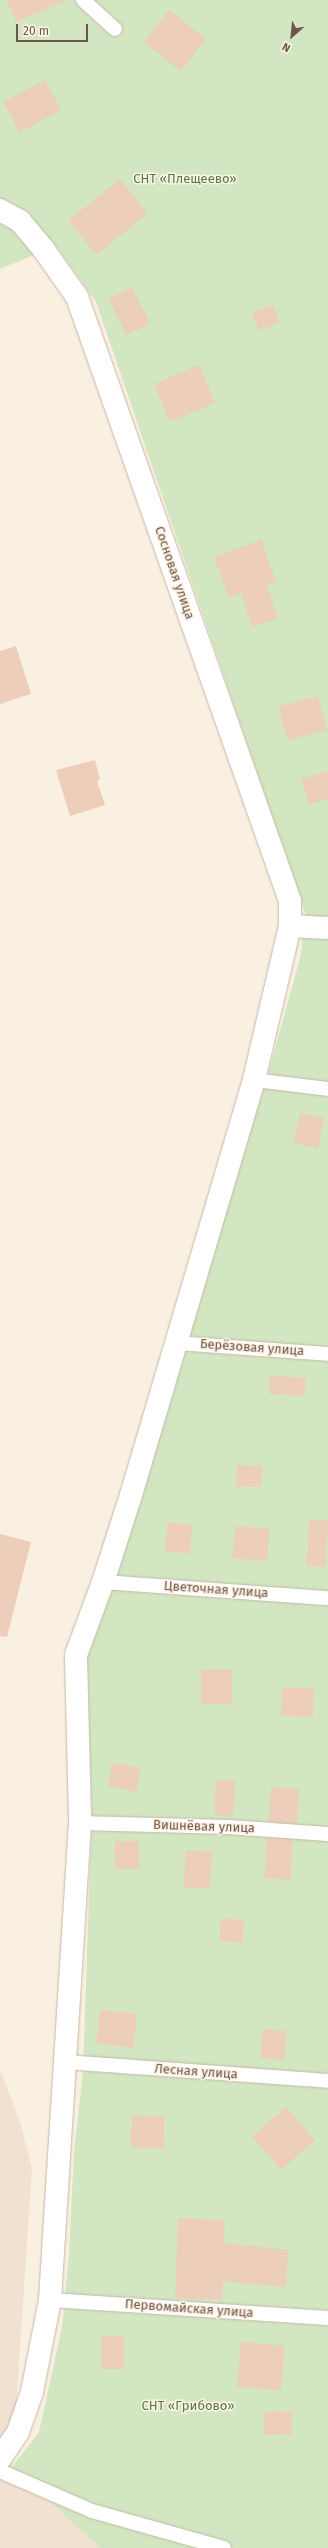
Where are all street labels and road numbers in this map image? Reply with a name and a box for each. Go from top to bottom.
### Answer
street label: Сосновая улица [151,524,197,622]
street label: Берёзовая улица [199,1337,305,1359]
street label: Цветочная улица [163,1579,269,1601]
street label: Вишнёвая улица [153,1817,255,1837]
street label: Лесная улица [154,2061,238,2083]
street label: Первомайская улица [124,2297,254,2321]

